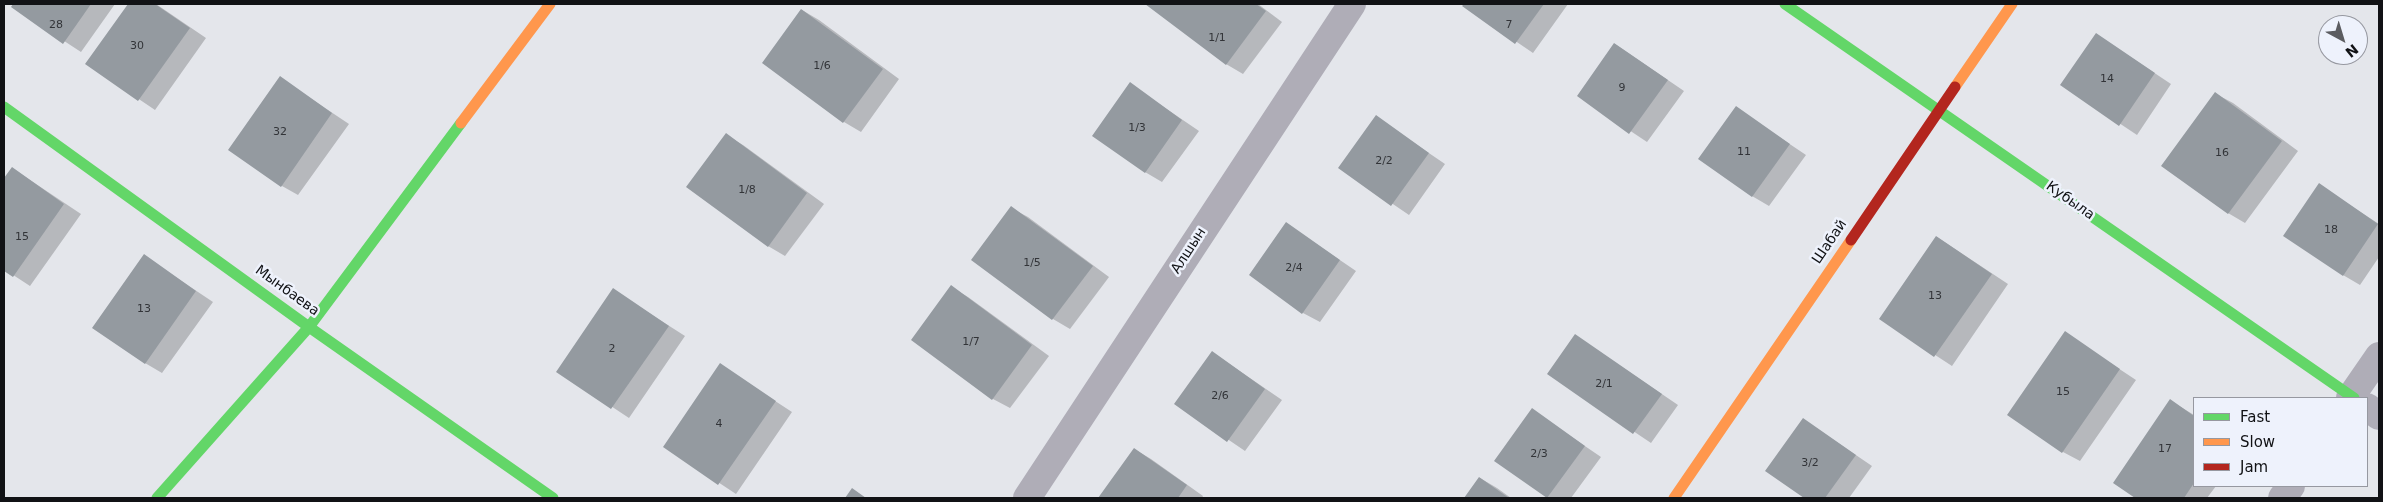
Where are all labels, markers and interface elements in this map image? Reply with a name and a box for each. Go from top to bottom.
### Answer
north arrow [2318,15,2368,65]
house number: 28 [49,18,63,32]
house number: 7 [1506,18,1512,32]
house number: 1/1 [1208,31,1226,45]
house number: 30 [130,39,144,53]
text: N [2342,41,2361,61]
house number: 1/6 [813,59,831,73]
house number: 14 [2100,72,2114,86]
house number: 9 [1619,81,1625,95]
house number: 1/3 [1128,121,1146,135]
house number: 32 [273,125,287,139]
house number: 11 [1737,145,1751,159]
house number: 16 [2215,146,2229,160]
house number: 2/2 [1375,154,1393,168]
street label: Кубыла [2042,178,2098,224]
house number: 1/8 [738,183,756,197]
street label: Шабай [1809,217,1851,267]
house number: 18 [2324,223,2338,237]
street label: Алшын [1168,225,1210,277]
house number: 15 [15,230,29,244]
house number: 1/5 [1023,256,1041,270]
house number: 2/4 [1285,261,1303,275]
street label: Мынбаева [252,262,322,320]
house number: 13 [1928,289,1942,303]
house number: 13 [137,302,151,316]
house number: 1/7 [962,335,980,349]
house number: 2 [609,342,615,356]
house number: 2/1 [1595,377,1613,391]
house number: 15 [2056,385,2070,399]
house number: 2/6 [1211,389,1229,403]
legend [2193,397,2368,487]
text: Fast [2240,408,2270,426]
house number: 4 [716,417,722,431]
text: Slow [2240,433,2275,451]
house number: 17 [2158,442,2172,456]
house number: 2/3 [1530,447,1548,461]
house number: 3/2 [1801,456,1819,470]
text: Jam [2240,458,2268,476]

